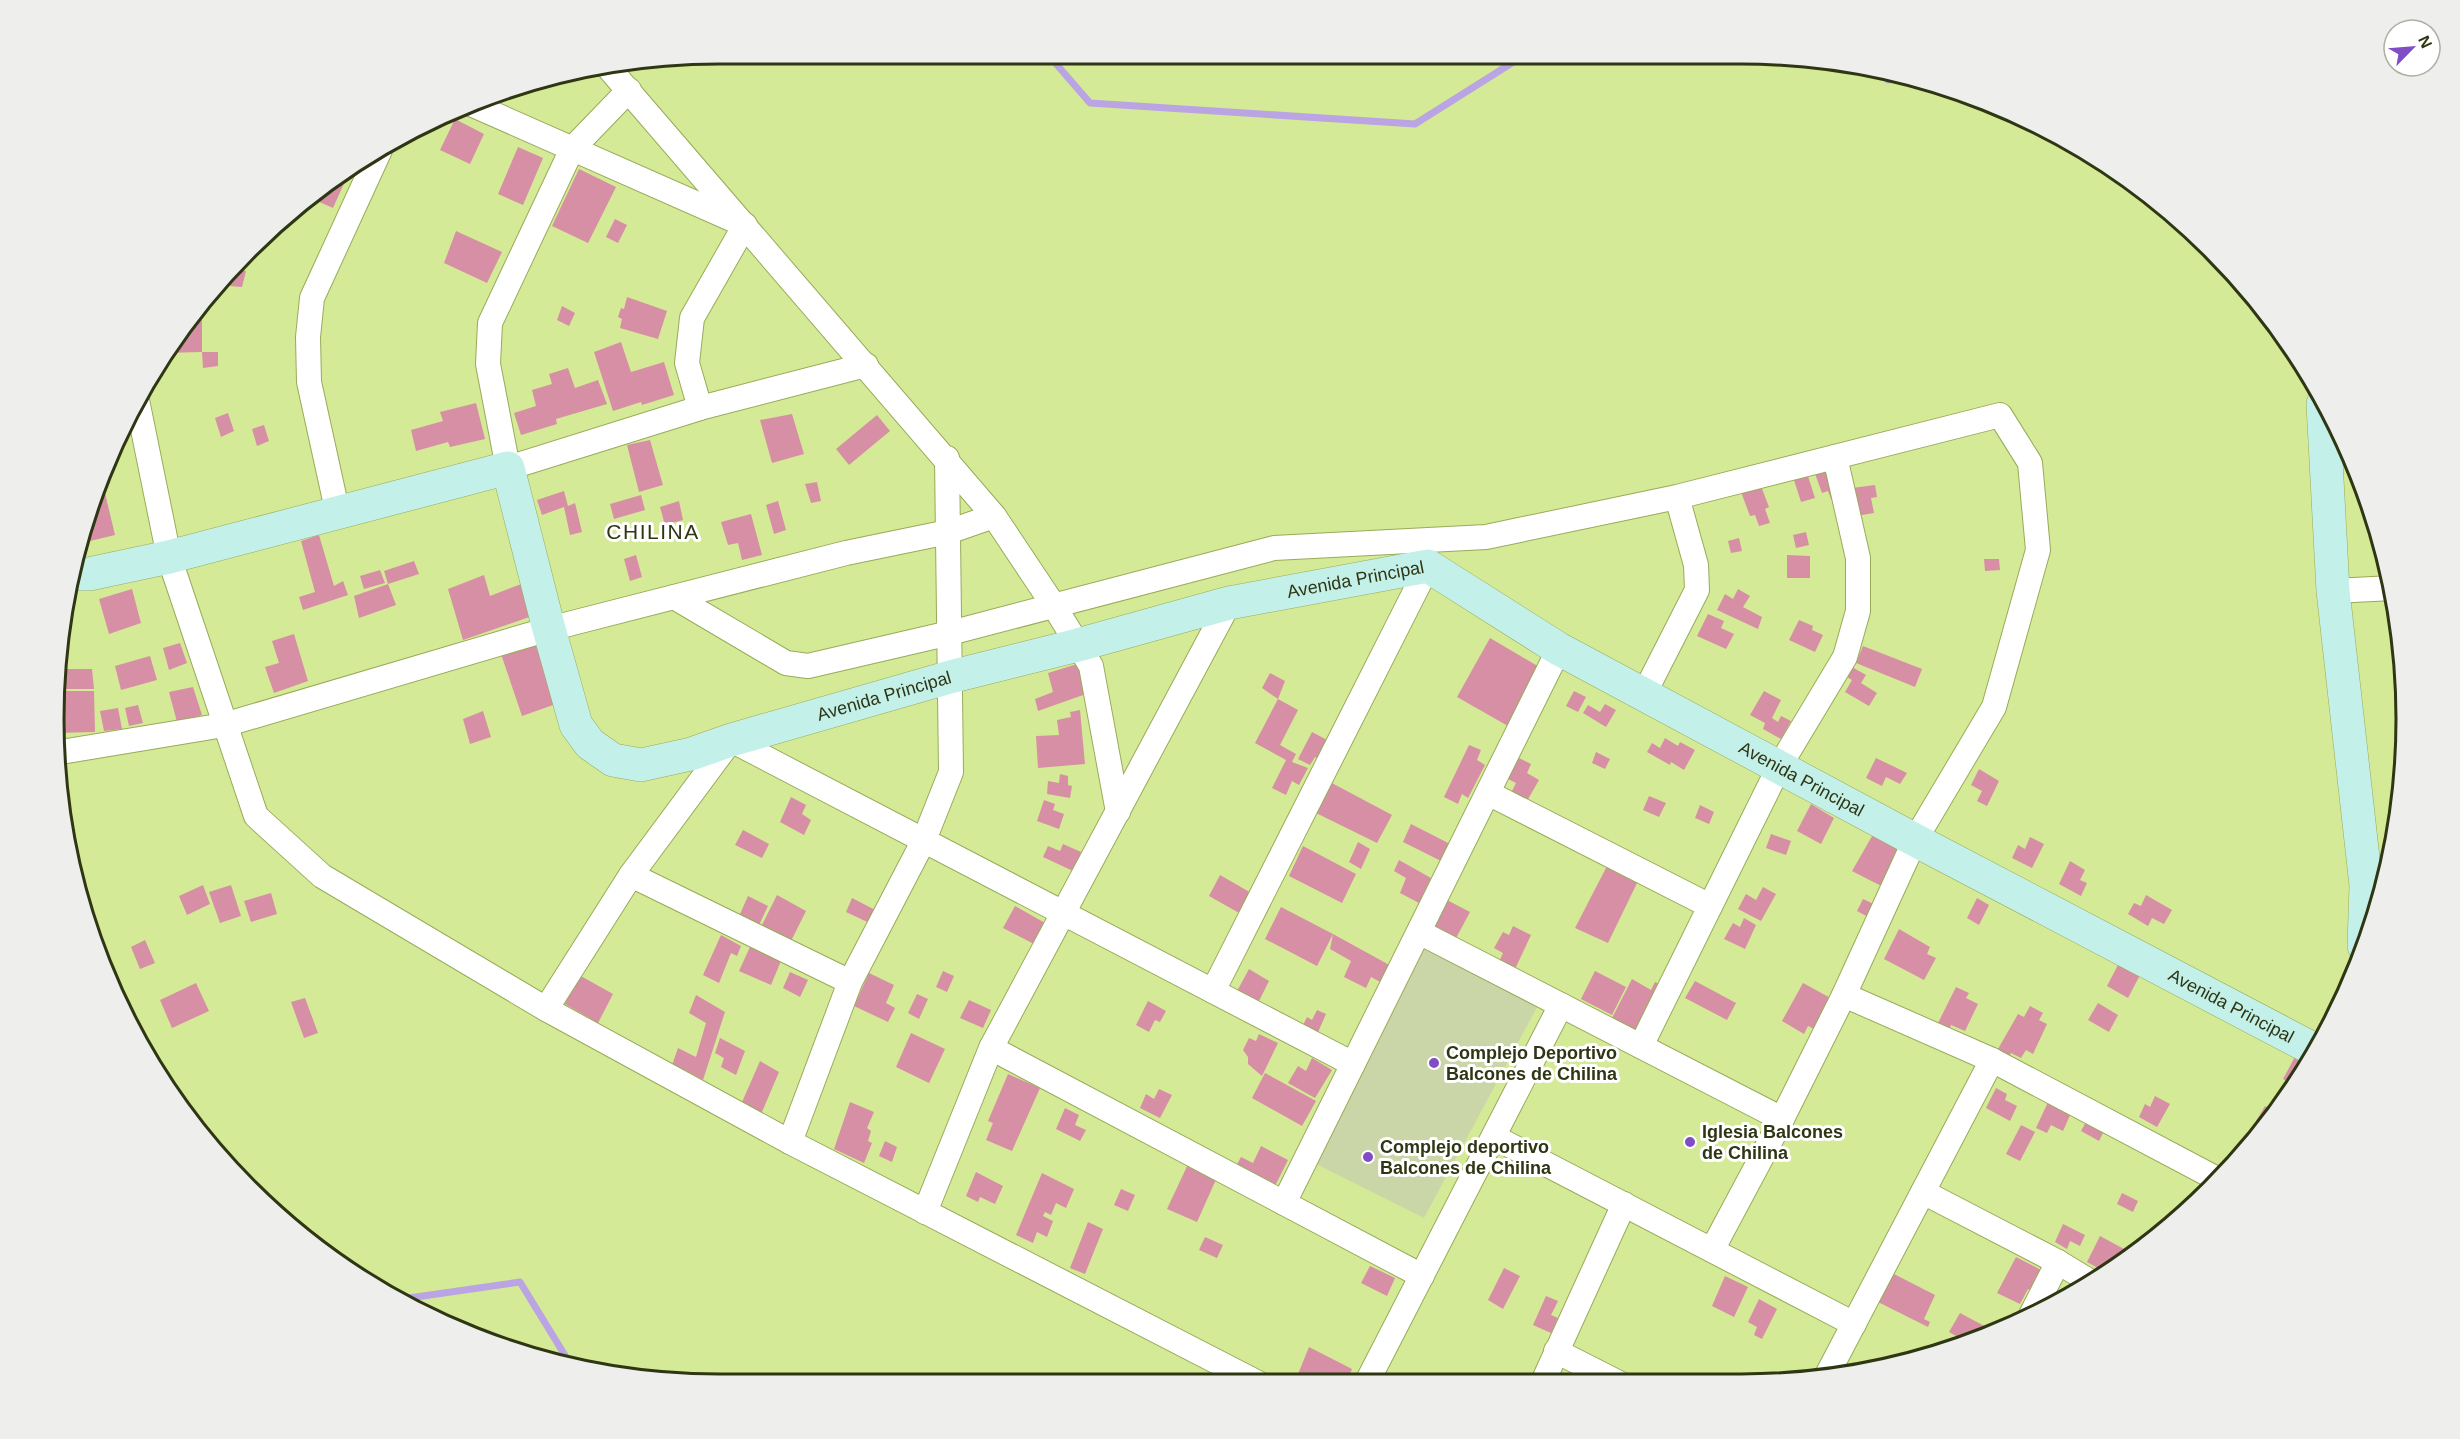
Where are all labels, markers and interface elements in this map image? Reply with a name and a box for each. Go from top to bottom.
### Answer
north arrow [2382,18,2442,78]
text: N [2415,33,2435,51]
district label: CHILINA [606,520,700,543]
street label: Avenida Principal [1285,557,1426,602]
street label: Avenida Principal [815,667,953,725]
street label: Avenida Principal [1736,737,1867,821]
street label: Avenida Principal [2165,965,2297,1047]
place label: Complejo Deportivo Balcones de Chilina [1446,1043,1618,1084]
marker: Complejo Deportivo Balcones de Chilina [1427,1056,1441,1070]
place label: Iglesia Balcones de Chilina [1702,1122,1843,1163]
marker: Iglesia Balcones de Chilina [1683,1135,1697,1149]
place label: Complejo deportivo Balcones de Chilina [1380,1137,1552,1178]
marker: Complejo deportivo Balcones de Chilina [1361,1150,1375,1164]

